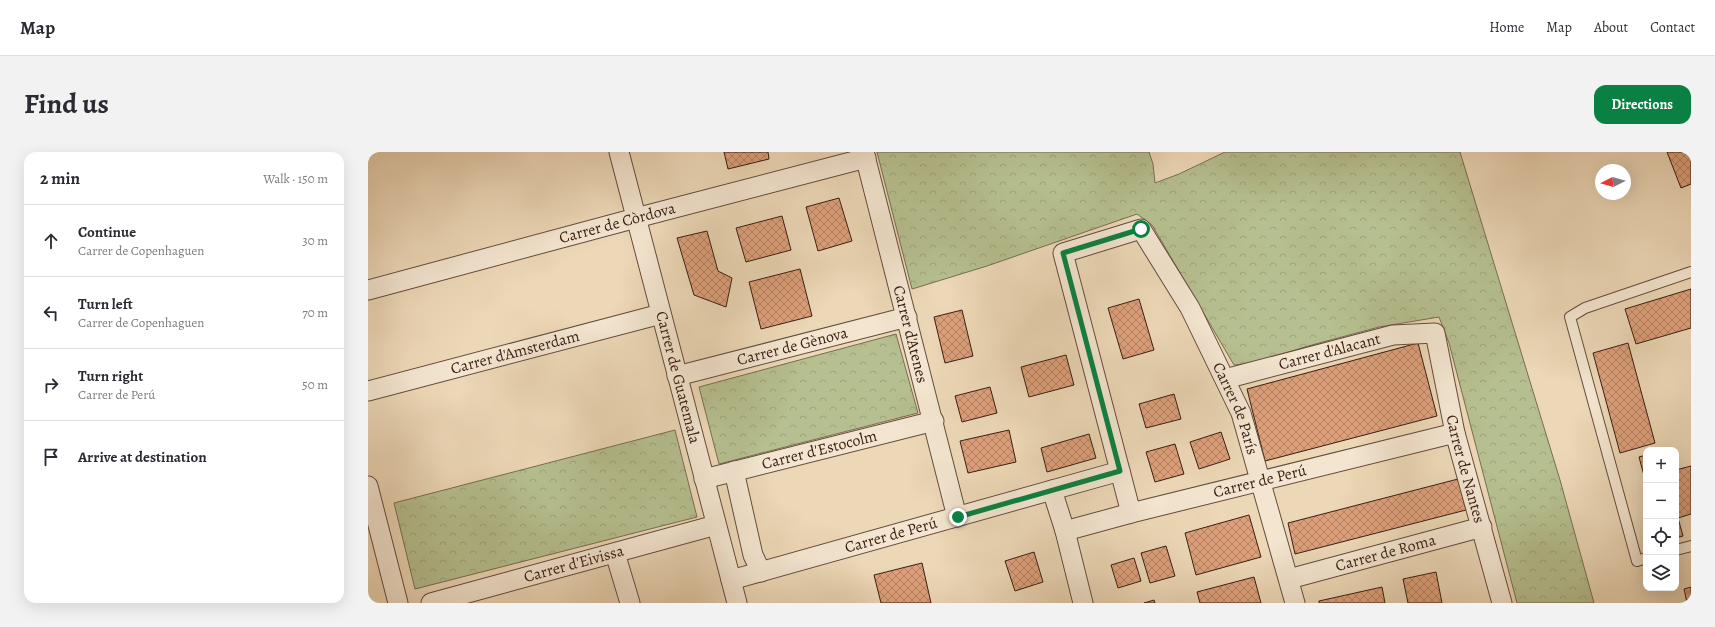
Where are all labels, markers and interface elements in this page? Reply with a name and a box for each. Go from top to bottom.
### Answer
text: Map [20,15,55,41]
text: Home [1489,18,1524,37]
text: Map [1546,18,1572,37]
text: About [1594,18,1628,37]
text: Contact [1650,18,1695,37]
text: Find us [24,85,109,123]
button: Directions [1594,85,1691,124]
north arrow [1595,164,1631,200]
text: 2 min [40,167,80,190]
text: Walk · 150 m [263,170,328,187]
street label: Carrer de Còrdova [557,197,678,249]
route start [1132,220,1150,238]
text: Continue [78,222,136,242]
icon: ahead [40,230,62,252]
text: 30 m [302,232,328,249]
text: Carrer de Copenhaguen [78,242,204,259]
street label: Carrer d'Atenes [887,283,933,385]
text: Turn left [78,294,133,314]
icon: left [40,302,62,324]
text: 70 m [302,304,328,321]
street label: Carrer de Guatemala [650,309,706,447]
text: Carrer de Copenhaguen [78,314,204,331]
street label: Carrer de Gènova [735,322,850,371]
street label: Carrer d'Amsterdam [448,325,582,380]
street label: Carrer d'Alacant [1276,328,1383,376]
street label: Carrer de París [1207,359,1263,457]
text: Turn right [78,366,143,386]
icon: right [40,374,62,396]
text: 50 m [302,376,328,393]
text: Carrer de Perú [78,386,155,403]
street label: Carrer de Nantes [1441,413,1490,526]
street label: Carrer d'Estocolm [759,425,879,475]
icon: arrive [40,446,62,468]
text: Arrive at destination [78,447,207,467]
map controls [1643,447,1679,591]
button: + [1643,447,1679,483]
street label: Carrer de Perú [1211,459,1309,503]
button: − [1643,483,1679,519]
route end [949,508,967,526]
street label: Carrer de Perú [842,512,940,559]
button: locate [1643,519,1679,555]
street label: Carrer de Roma [1333,529,1439,577]
street label: Carrer d'Eivissa [521,540,627,588]
button: layers [1643,555,1679,591]

